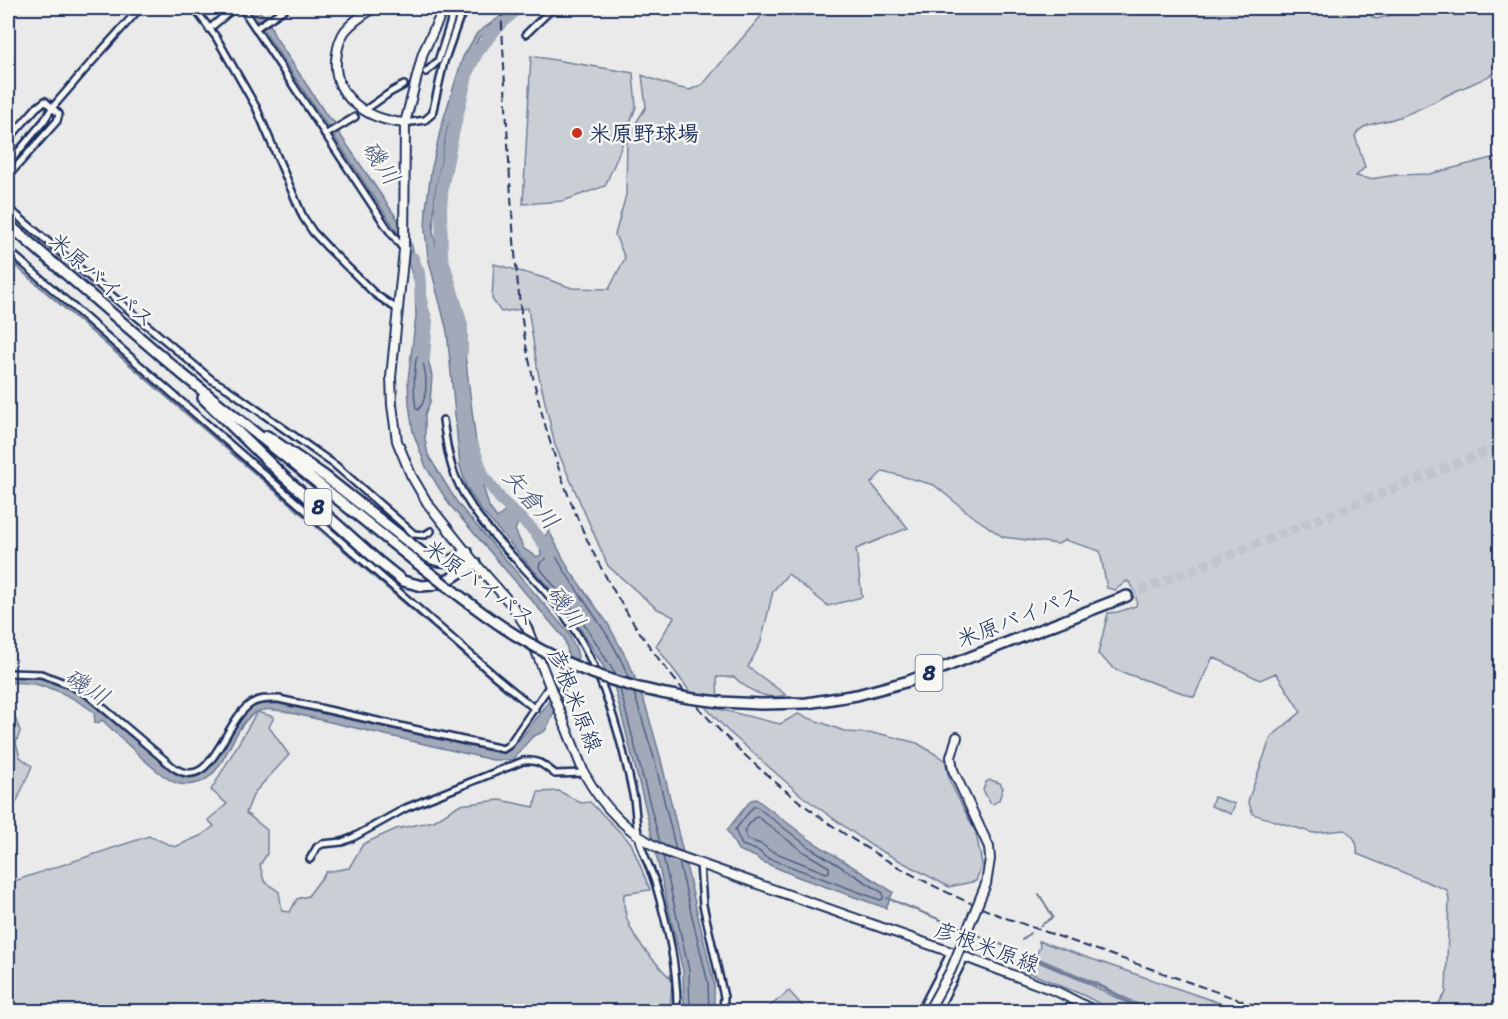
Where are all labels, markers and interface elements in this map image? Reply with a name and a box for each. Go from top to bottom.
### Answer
place label: 米原野球場 [589,114,699,153]
marker: 米原野球場 [570,126,584,140]
water label: 磯川 [350,131,412,195]
street label: 米原バイパス [40,222,164,338]
water label: 矢倉川 [492,458,570,540]
road number: 8 [304,489,332,525]
street label: 米原バイパス [415,529,545,637]
water label: 磯川 [535,575,597,639]
street label: 米原バイパス [951,575,1087,659]
street label: 彦根米原線 [536,642,614,758]
road number: 8 [916,655,942,691]
water label: 磯川 [55,656,119,718]
street label: 彦根米原線 [929,910,1045,984]

